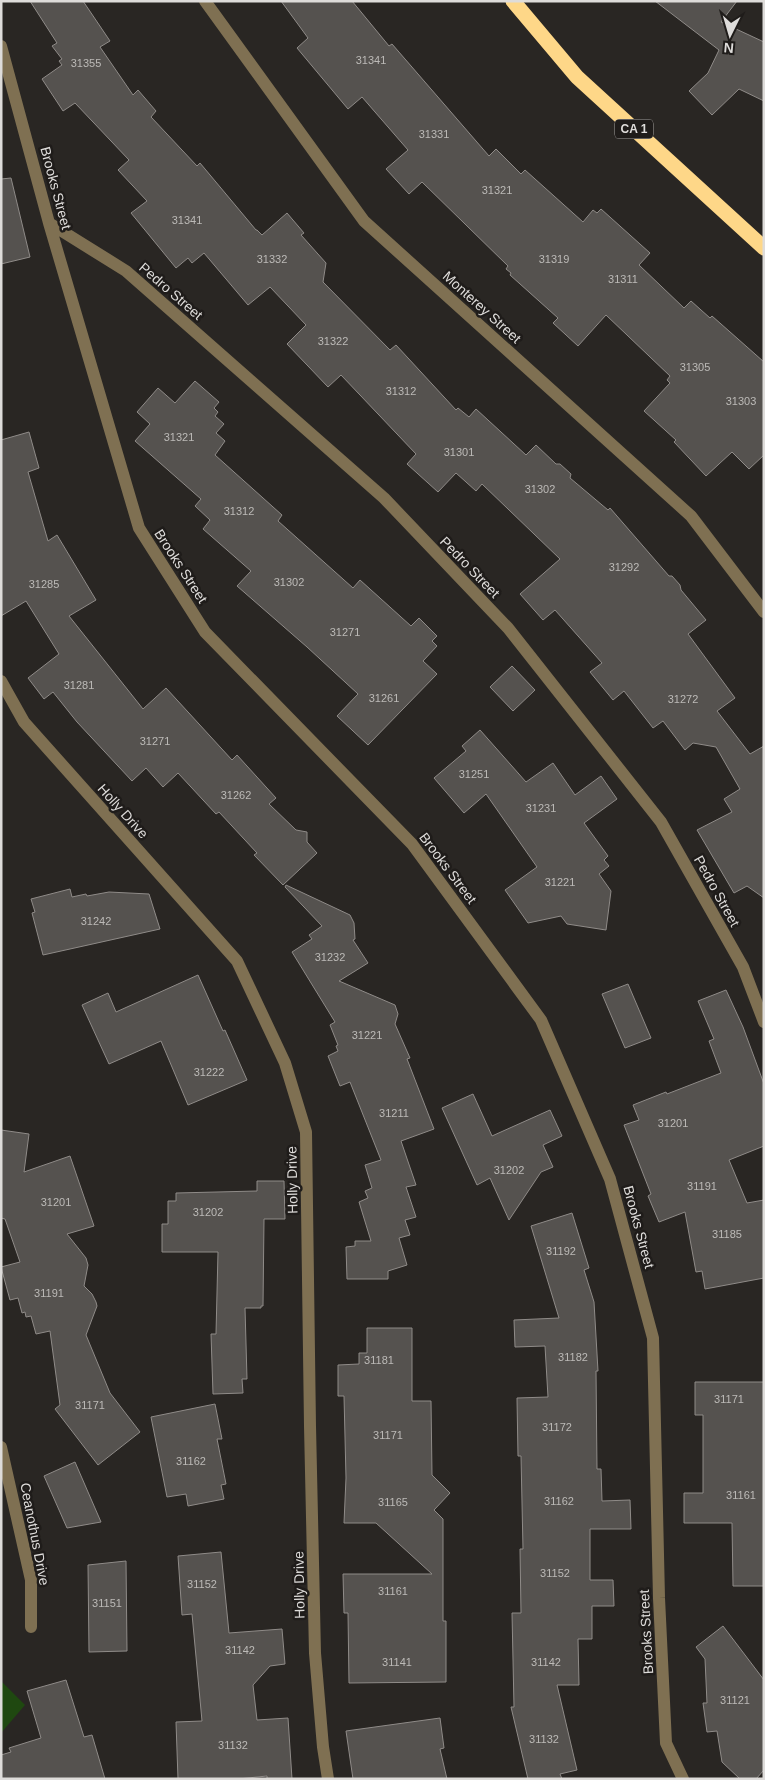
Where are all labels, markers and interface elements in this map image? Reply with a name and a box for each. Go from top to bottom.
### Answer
north arrow [705,10,755,60]
text: N [723,40,735,56]
house number: 31341 [356,54,386,66]
house number: 31355 [71,57,101,69]
road number: CA 1 [615,120,653,138]
house number: 31331 [419,128,449,140]
street label: Brooks Street [37,145,75,231]
house number: 31321 [482,184,512,196]
house number: 31341 [172,214,202,226]
house number: 31332 [257,253,287,265]
house number: 31319 [539,253,569,265]
street label: Pedro Street [136,259,206,323]
street label: Monterey Street [440,268,524,346]
house number: 31311 [608,273,638,285]
house number: 31322 [318,335,348,347]
house number: 31305 [680,361,710,373]
house number: 31312 [386,385,416,397]
house number: 31303 [726,395,756,407]
house number: 31321 [164,431,194,443]
house number: 31301 [444,446,474,458]
house number: 31302 [525,483,555,495]
house number: 31312 [224,505,254,517]
street label: Brooks Street [151,526,211,606]
street label: Pedro Street [437,533,503,601]
house number: 31292 [609,561,639,573]
house number: 31302 [274,576,304,588]
house number: 31285 [29,578,59,590]
house number: 31271 [330,626,360,638]
house number: 31281 [64,679,94,691]
house number: 31261 [369,692,399,704]
house number: 31272 [668,693,698,705]
house number: 31271 [140,735,170,747]
house number: 31251 [459,768,489,780]
street label: Holly Drive [94,780,152,842]
house number: 31262 [221,789,251,801]
house number: 31231 [526,802,556,814]
street label: Brooks Street [416,829,480,907]
street label: Pedro Street [691,853,743,929]
house number: 31221 [545,876,575,888]
house number: 31242 [81,915,111,927]
house number: 31232 [315,951,345,963]
house number: 31221 [352,1029,382,1041]
house number: 31222 [194,1066,224,1078]
house number: 31211 [379,1107,409,1119]
house number: 31201 [658,1117,688,1129]
street label: Holly Drive [283,1146,301,1214]
house number: 31202 [494,1164,524,1176]
house number: 31191 [687,1180,717,1192]
street label: Brooks Street [620,1184,658,1270]
house number: 31201 [41,1196,71,1208]
house number: 31202 [193,1206,223,1218]
house number: 31185 [712,1228,742,1240]
house number: 31192 [546,1245,576,1257]
house number: 31191 [34,1287,64,1299]
house number: 31182 [558,1351,588,1363]
house number: 31181 [364,1354,394,1366]
house number: 31171 [714,1393,744,1405]
house number: 31171 [75,1399,105,1411]
house number: 31172 [542,1421,572,1433]
house number: 31171 [373,1429,403,1441]
house number: 31162 [176,1455,206,1467]
street label: Ceanothus Drive [17,1481,53,1587]
house number: 31161 [726,1489,756,1501]
house number: 31162 [544,1495,574,1507]
house number: 31165 [378,1496,408,1508]
street label: Holly Drive [290,1551,308,1619]
house number: 31152 [540,1567,570,1579]
house number: 31152 [187,1578,217,1590]
house number: 31161 [378,1585,408,1597]
street label: Brooks Street [636,1589,656,1675]
house number: 31151 [92,1597,122,1609]
house number: 31142 [225,1644,255,1656]
house number: 31141 [382,1656,412,1668]
house number: 31142 [531,1656,561,1668]
house number: 31121 [720,1694,750,1706]
house number: 31132 [529,1733,559,1745]
house number: 31132 [218,1739,248,1751]

